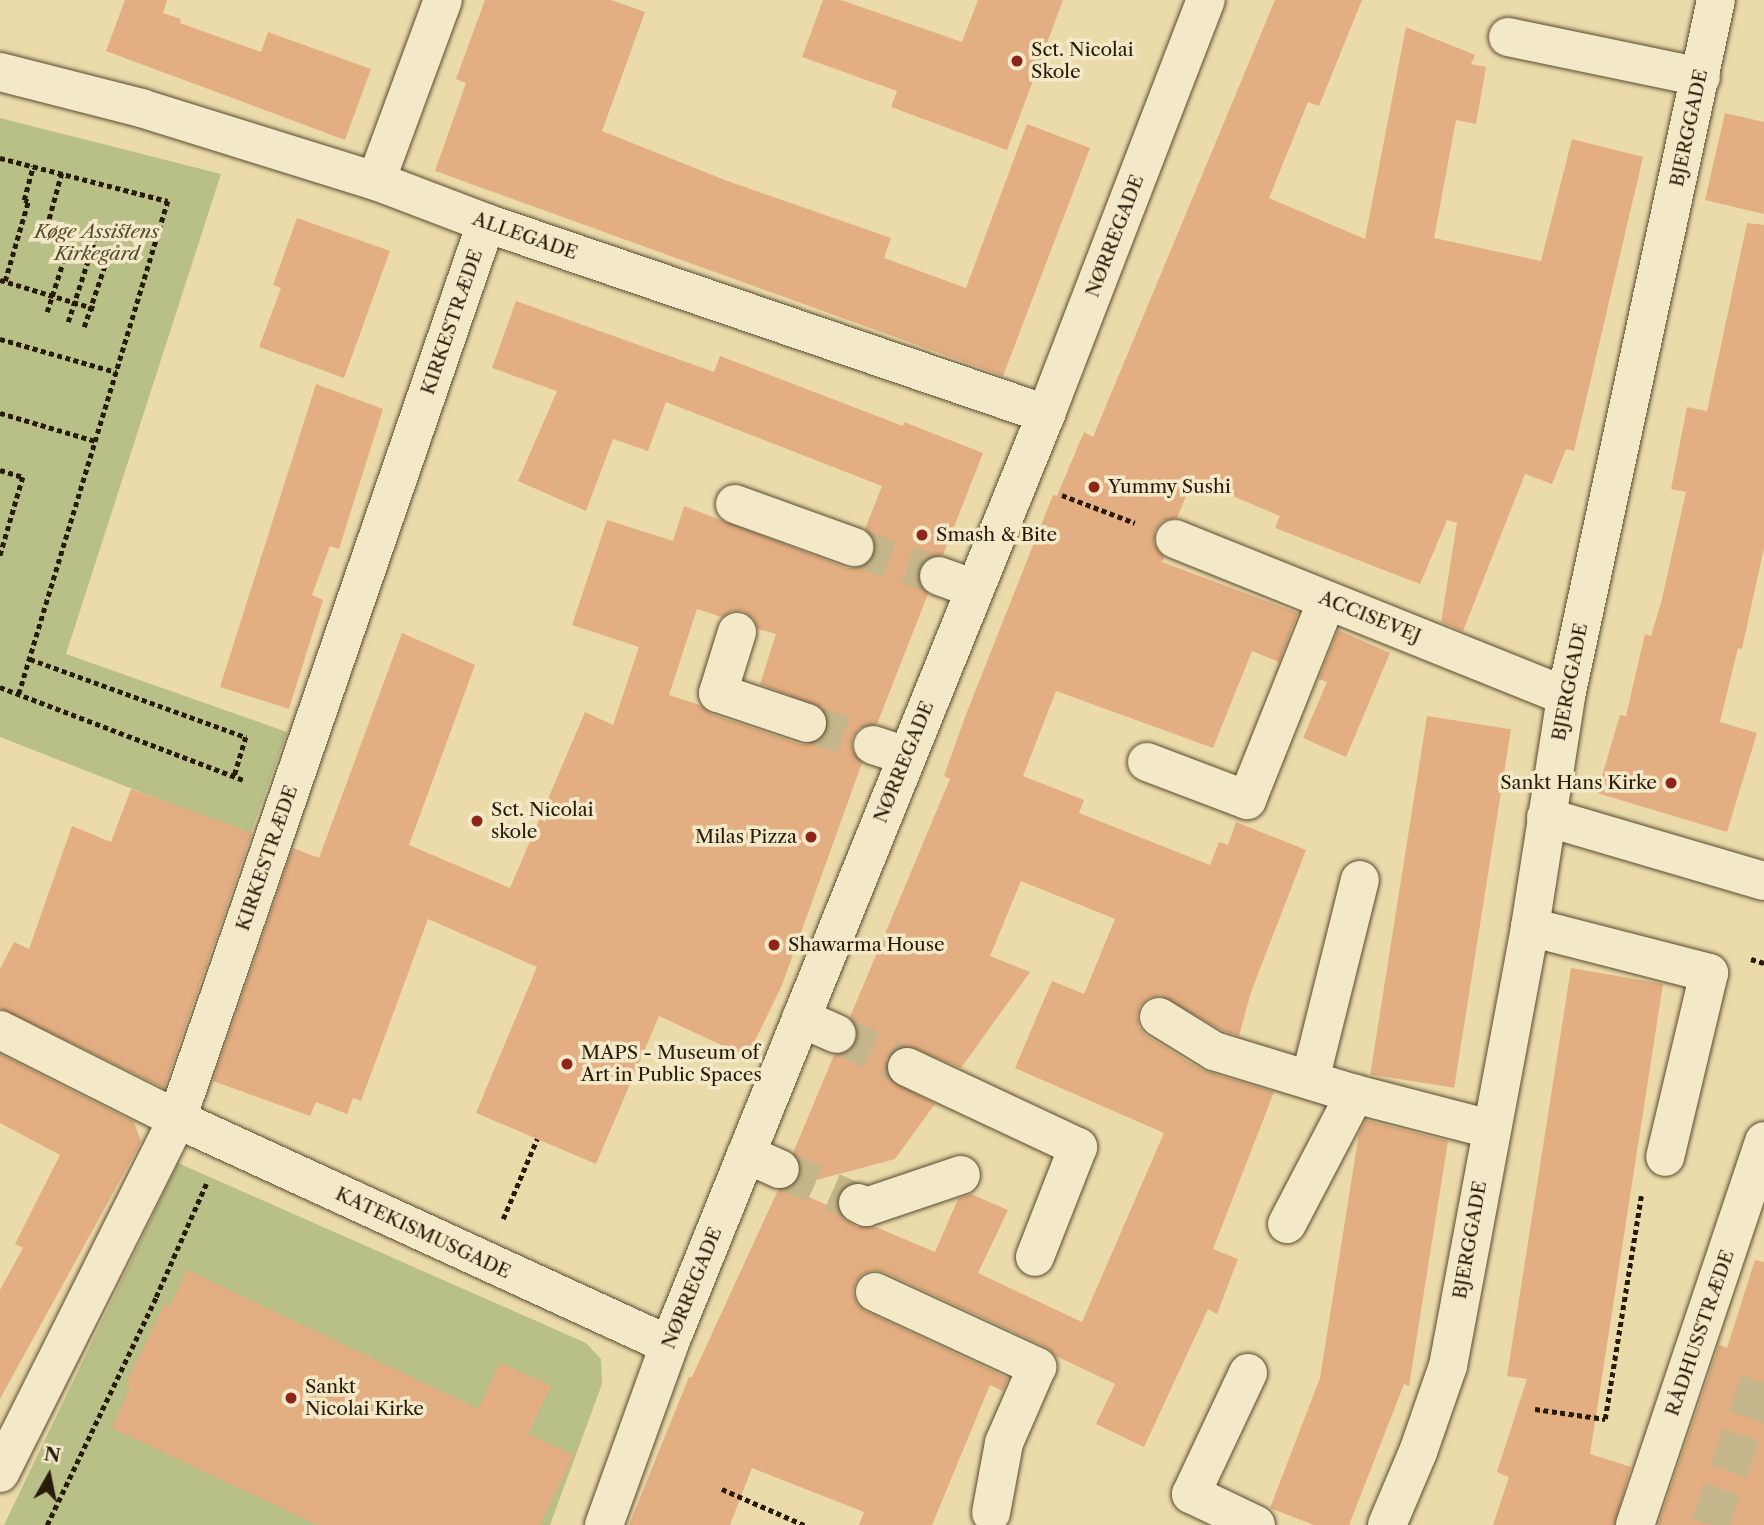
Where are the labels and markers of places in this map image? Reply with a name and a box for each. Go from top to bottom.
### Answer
place label: Sct. Nicolai Skole [1031,39,1134,83]
marker: Sct. Nicolai Skole [1009,53,1025,69]
place label: Yummy Sushi [1108,476,1231,498]
marker: Yummy Sushi [1086,479,1102,495]
place label: Smash & Bite [936,524,1057,546]
marker: Smash & Bite [914,527,930,543]
place label: Sankt Hans Kirke [1500,772,1657,794]
marker: Sankt Hans Kirke [1663,775,1679,791]
place label: Sct. Nicolai skole [491,799,594,843]
marker: Sct. Nicolai skole [469,813,485,829]
place label: Milas Pizza [695,826,797,848]
marker: Milas Pizza [803,829,819,845]
place label: Shawarma House [788,934,945,956]
marker: Shawarma House [766,937,782,953]
place label: MAPS - Museum of Art in Public Spaces [581,1042,762,1086]
marker: MAPS - Museum of Art in Public Spaces [559,1056,575,1072]
place label: Sankt Nicolai Kirke [305,1376,424,1420]
marker: Sankt Nicolai Kirke [283,1390,299,1406]

